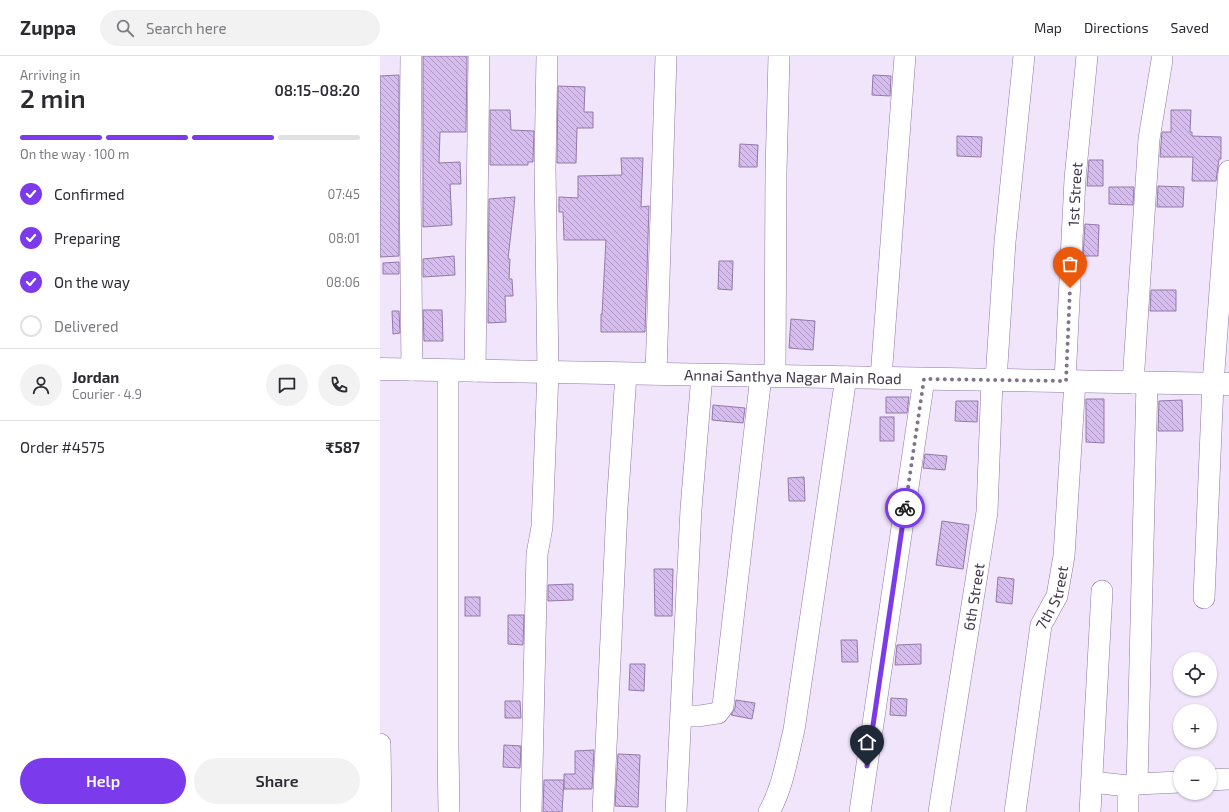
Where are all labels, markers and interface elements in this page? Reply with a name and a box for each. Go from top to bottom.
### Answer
search box [100,10,380,46]
text: Zuppa [20,16,76,39]
icon: search [114,17,136,39]
text: Search here [146,19,227,37]
text: Map [1034,19,1062,36]
text: Directions [1084,19,1149,36]
text: Saved [1171,19,1209,36]
text: Arriving in [20,67,80,83]
text: 08:15–08:20 [275,81,360,99]
text: 2 min [20,82,86,113]
text: On the way · 100 m [20,146,129,162]
street label: 1st Street [1064,161,1086,227]
icon: check [20,183,42,205]
text: Confirmed [54,185,125,203]
text: 07:45 [327,186,360,202]
icon: check [20,227,42,249]
text: Preparing [54,229,120,247]
text: 08:01 [328,230,360,246]
pin [1053,247,1087,288]
icon: bag [1059,253,1081,275]
icon: check [20,271,42,293]
text: On the way [54,273,130,291]
text: 08:06 [326,274,360,290]
text: Delivered [54,317,119,335]
button: person [20,364,62,406]
button: chat [266,364,308,406]
button: phone [318,364,360,406]
street label: Annai Santhya Nagar Main Road [684,365,902,387]
text: Jordan [72,368,119,386]
text: Courier · 4.9 [72,386,142,402]
text: Order #4575 [20,438,105,456]
text: ₹587 [326,438,360,456]
courier [885,488,925,528]
icon: bike [894,497,916,519]
street label: 6th Street [959,561,988,632]
street label: 7th Street [1031,564,1071,632]
map controls [1173,652,1217,800]
button: locate [1173,652,1217,696]
button: + [1173,704,1217,748]
pin [850,725,884,766]
icon: home [856,731,878,753]
button: − [1173,756,1217,800]
button: Help [20,758,186,804]
button: Share [194,758,360,804]

